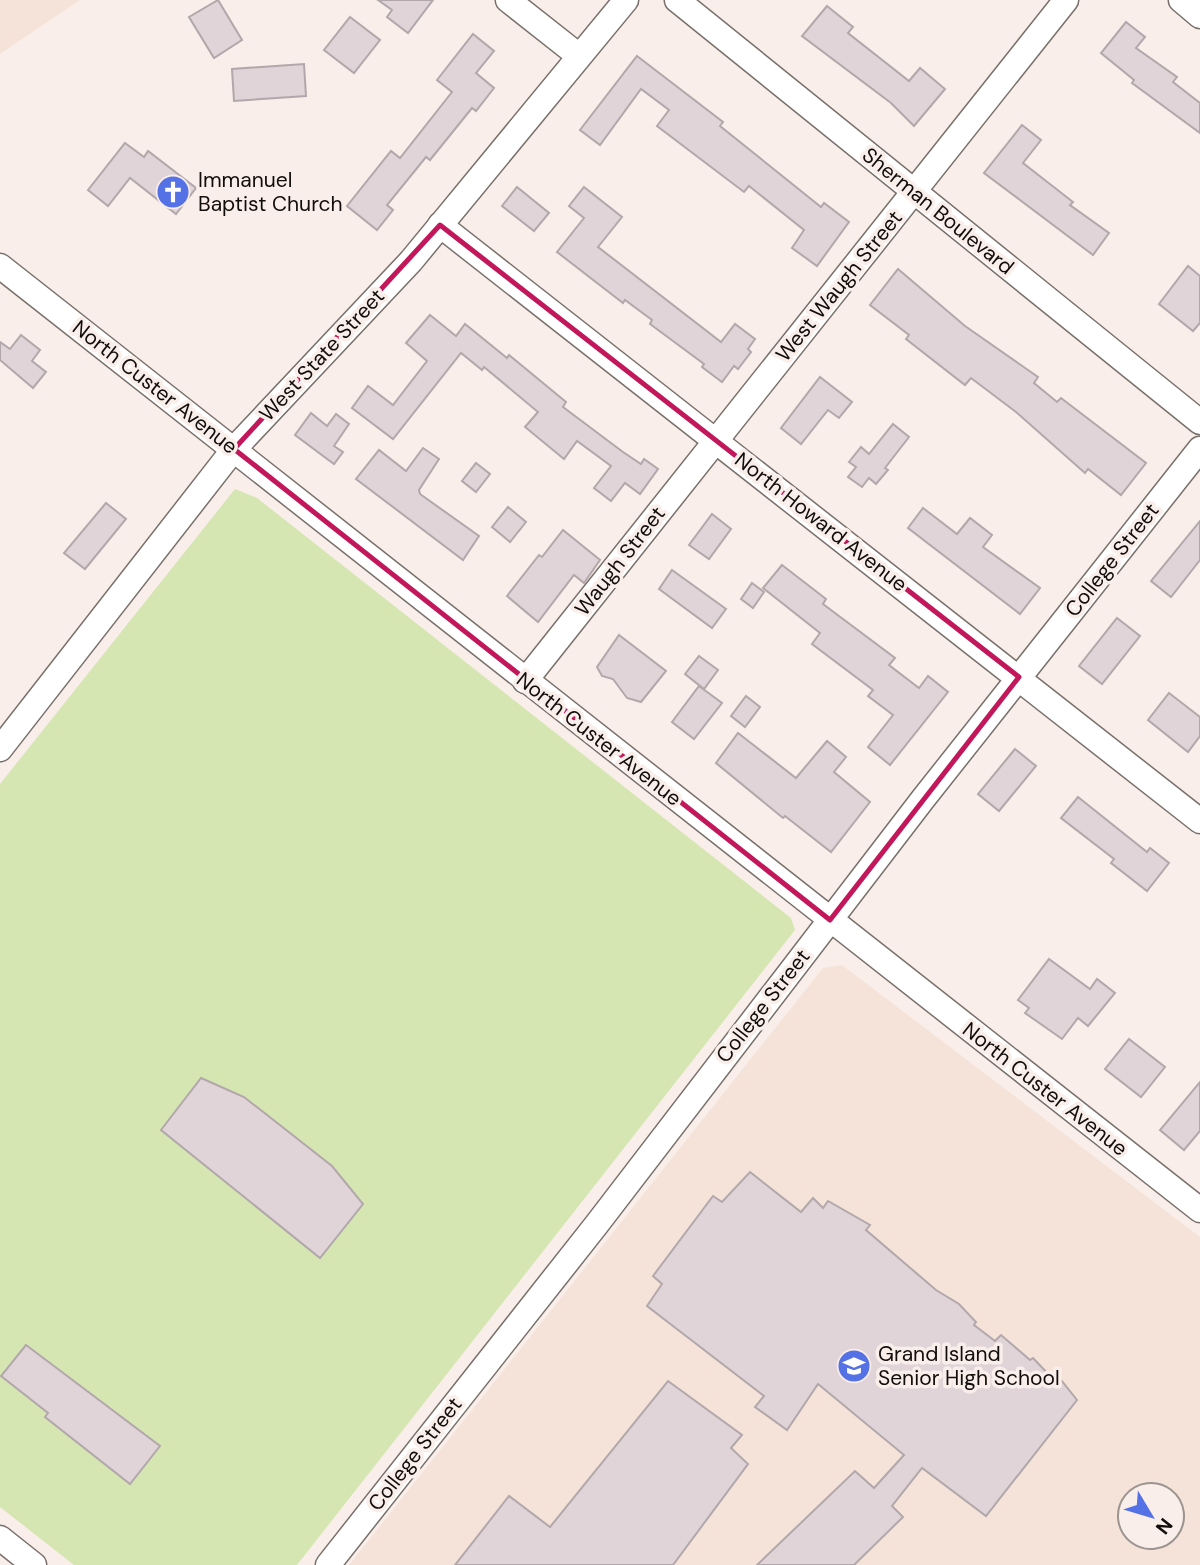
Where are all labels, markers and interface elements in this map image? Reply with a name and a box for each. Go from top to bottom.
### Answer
street label: Sherman Boulevard [856,141,1020,281]
place label: Immanuel Baptist Church [198,166,343,218]
church icon: Immanuel Baptist Church [154,173,192,211]
street label: West Waugh Street [769,205,909,367]
street label: West State Street [253,283,391,427]
street label: North Custer Avenue [67,314,243,460]
street label: North Howard Avenue [729,446,913,598]
street label: College Street [1059,497,1165,623]
street label: Waugh Street [568,501,672,621]
street label: North Custer Avenue [511,666,687,812]
street label: College Street [710,943,816,1069]
street label: North Custer Avenue [957,1016,1133,1162]
place label: Grand Island Senior High School [878,1340,1060,1392]
school or university icon: Grand Island Senior High School [835,1347,873,1385]
street label: College Street [362,1391,468,1517]
north arrow [1116,1481,1186,1551]
text: N [1150,1513,1178,1539]

